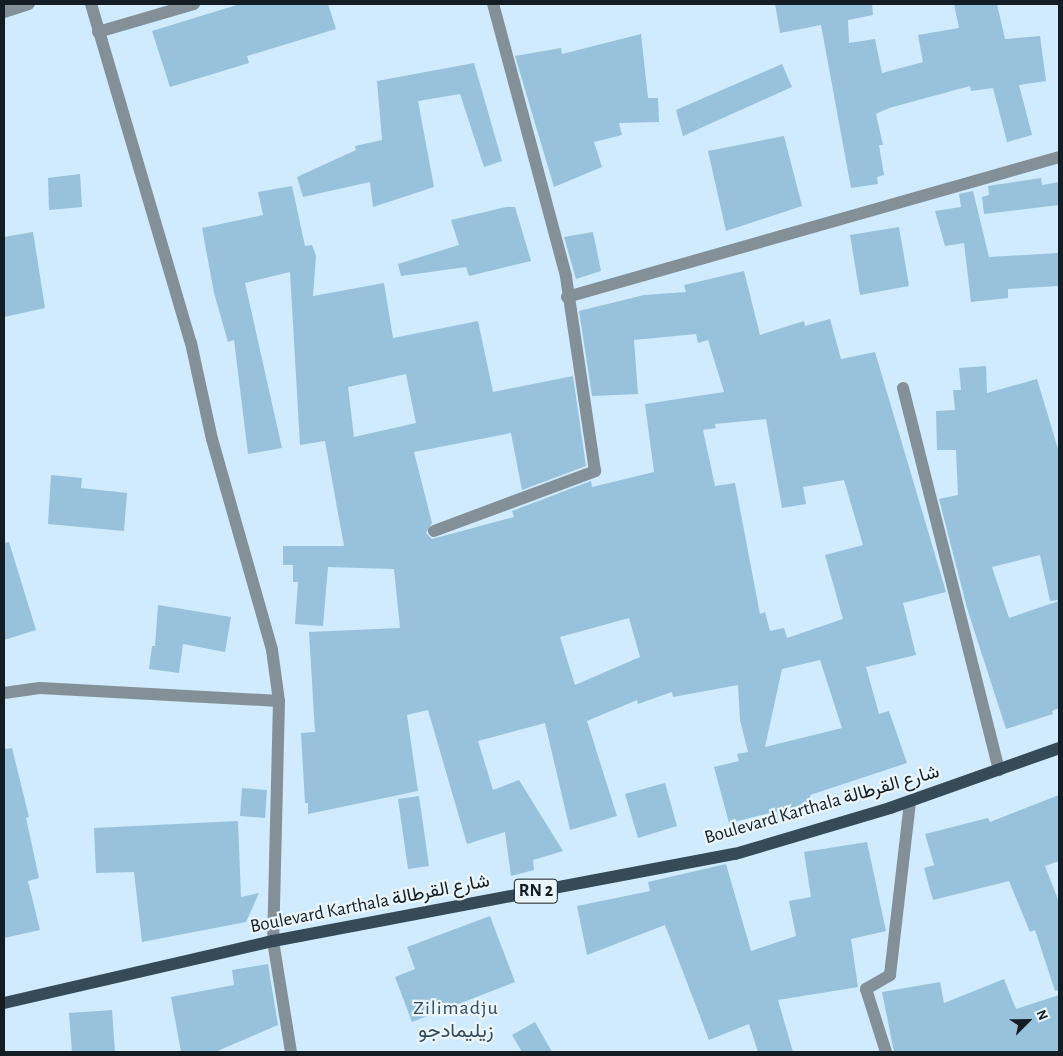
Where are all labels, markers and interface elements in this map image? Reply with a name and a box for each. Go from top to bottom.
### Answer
street label: Boulevard Karthala شارع القرطالة [702,761,942,849]
street label: Boulevard Karthala شارع القرطالة [248,870,492,938]
road number: RN 2 [514,876,558,906]
district label: Zilimadju زيليمادجو [412,996,500,1043]
north arrow [1003,996,1053,1046]
text: N [1033,1008,1050,1022]

